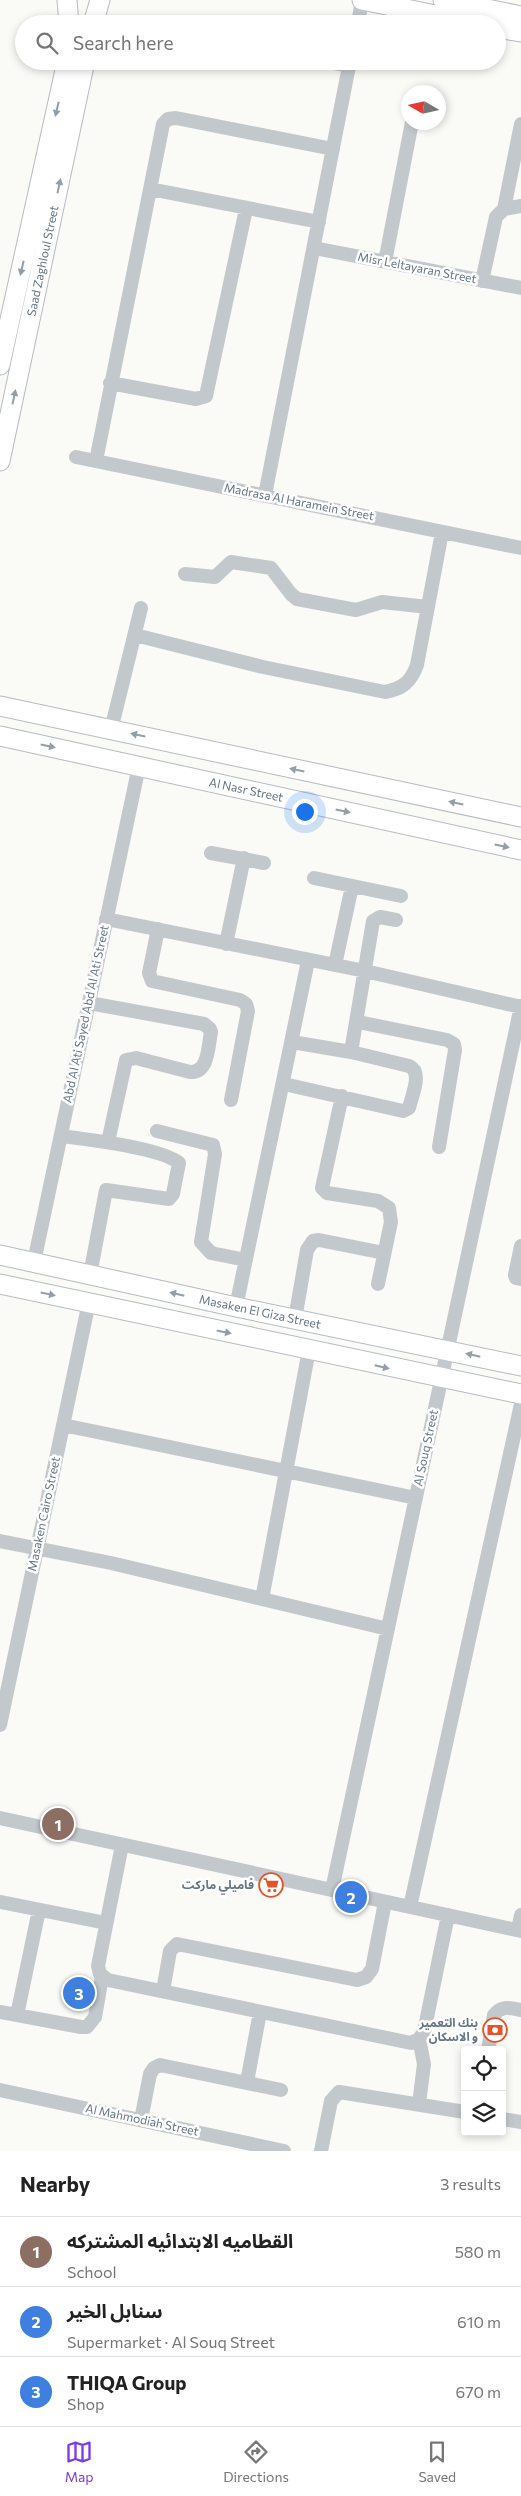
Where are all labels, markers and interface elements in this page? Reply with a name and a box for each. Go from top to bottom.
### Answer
search box [15,15,506,70]
icon: search [33,29,61,57]
text: Search here [73,31,173,54]
north arrow [401,85,446,130]
one-way arrow [53,101,61,117]
one-way arrow [55,179,63,194]
street label: Saad Zaghloul Street [23,204,61,317]
street label: Misr Leltayaran Street [357,249,478,285]
one-way arrow [18,260,26,275]
one-way arrow [10,389,18,404]
street label: Madrasa Al Haramein Street [223,480,375,522]
one-way arrow [130,731,146,739]
one-way arrow [40,743,56,751]
one-way arrow [289,765,305,773]
street label: Al Nasr Street [208,774,285,804]
your location [292,799,318,825]
one-way arrow [448,799,464,807]
one-way arrow [336,807,351,815]
one-way arrow [494,842,509,850]
street label: Abd Al Ati Sayed Abd Al Ati Street [59,924,111,1104]
one-way arrow [40,1290,55,1298]
one-way arrow [170,1290,185,1298]
street label: Masaken El Giza Street [198,1291,322,1331]
one-way arrow [216,1328,231,1336]
one-way arrow [466,1351,481,1359]
one-way arrow [375,1363,390,1371]
street label: Al Souq Street [410,1408,440,1487]
street label: Masaken Cairo Street [24,1455,62,1572]
pin: 1 [42,1805,74,1843]
supermarket icon: فاميلي ماركت [258,1872,284,1898]
place label: فاميلي ماركت [182,1877,254,1895]
pin: 2 [335,1878,367,1916]
pin: 3 [63,1974,95,2012]
place label: بنك التعمير و الاسكان [418,2015,478,2044]
bank icon: بنك التعمير و الاسكان [482,2017,508,2043]
map controls [461,2046,506,2136]
button: locate [461,2046,506,2091]
button: layers [461,2091,506,2136]
street label: Al Mahmodiah Street [84,2100,200,2138]
text: Nearby [20,2171,90,2196]
text: 3 results [440,2174,501,2193]
text: القطاميه الابتدائيه المشتركه [67,2229,293,2252]
text: 1 [32,2242,40,2261]
text: 580 m [455,2242,501,2261]
text: School [67,2262,117,2281]
text: سنابل الخير [67,2299,163,2322]
text: 2 [31,2312,41,2331]
text: 610 m [457,2312,501,2331]
text: Supermarket · Al Souq Street [67,2332,275,2351]
text: THIQA Group [67,2371,187,2394]
text: 3 [31,2382,41,2401]
text: 670 m [455,2382,501,2401]
text: Shop [67,2394,105,2413]
tab: Map [65,2438,94,2485]
tab: Directions [223,2438,289,2485]
tab: Saved [418,2438,456,2485]

